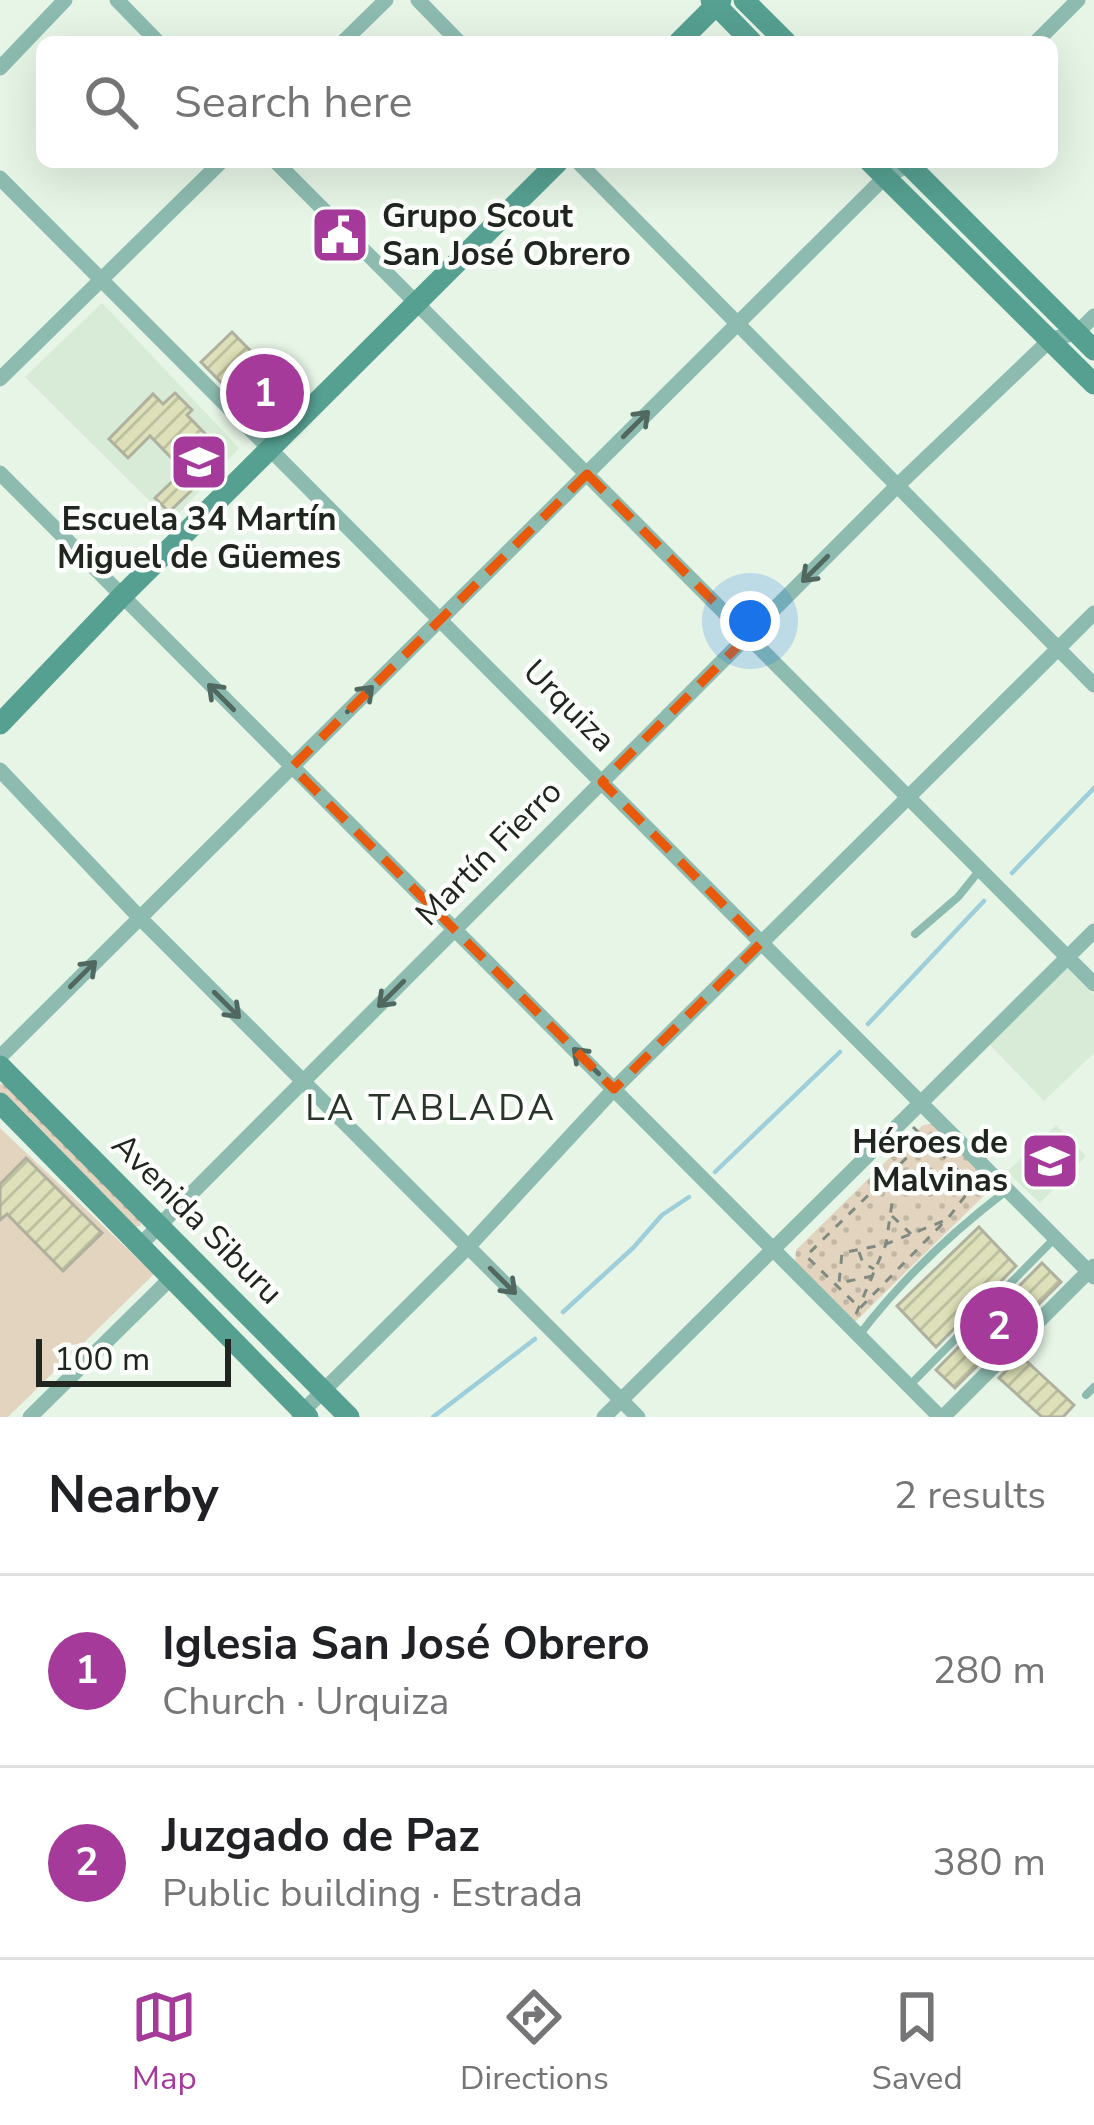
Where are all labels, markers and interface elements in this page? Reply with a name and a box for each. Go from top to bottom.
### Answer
search box [36,36,1058,168]
icon: search [78,69,144,135]
text: Search here [174,72,413,133]
place label: Grupo Scout San José Obrero [382,194,631,277]
public building icon: Grupo Scout San José Obrero [309,204,371,266]
pin: 1 [226,348,304,438]
one-way arrow [621,411,650,439]
school or university icon: Escuela 34 Martín Miguel de Güemes [168,431,230,493]
place label: Escuela 34 Martín Miguel de Güemes [57,497,341,580]
one-way arrow [801,554,829,583]
your location [720,591,780,651]
street label: Urquiza [513,650,625,762]
one-way arrow [207,683,236,711]
one-way arrow [345,686,374,714]
street label: Martín Fierro [406,770,572,936]
one-way arrow [68,960,97,989]
one-way arrow [377,979,406,1008]
one-way arrow [212,990,241,1019]
one-way arrow [573,1047,601,1076]
district label: LA TABLADA [305,1084,557,1133]
place label: Héroes de Malvinas [852,1120,1008,1203]
street label: Avenida Siburu [101,1123,293,1315]
school or university icon: Héroes de Malvinas [1019,1130,1081,1192]
one-way arrow [488,1266,517,1295]
pin: 2 [960,1281,1038,1371]
scale bar [36,1333,231,1386]
text: 100 m [54,1337,150,1382]
text: Nearby [48,1460,219,1530]
text: 2 results [894,1469,1046,1522]
text: Iglesia San José Obrero [162,1614,650,1675]
text: 1 [75,1644,99,1697]
text: 280 m [932,1644,1046,1697]
text: Church · Urquiza [162,1675,449,1728]
text: Juzgado de Paz [162,1806,480,1867]
text: 2 [75,1836,99,1889]
text: 380 m [932,1836,1046,1889]
text: Public building · Estrada [162,1867,583,1920]
tab: Map [131,1984,197,2101]
tab: Directions [460,1984,609,2101]
tab: Saved [871,1984,963,2101]

